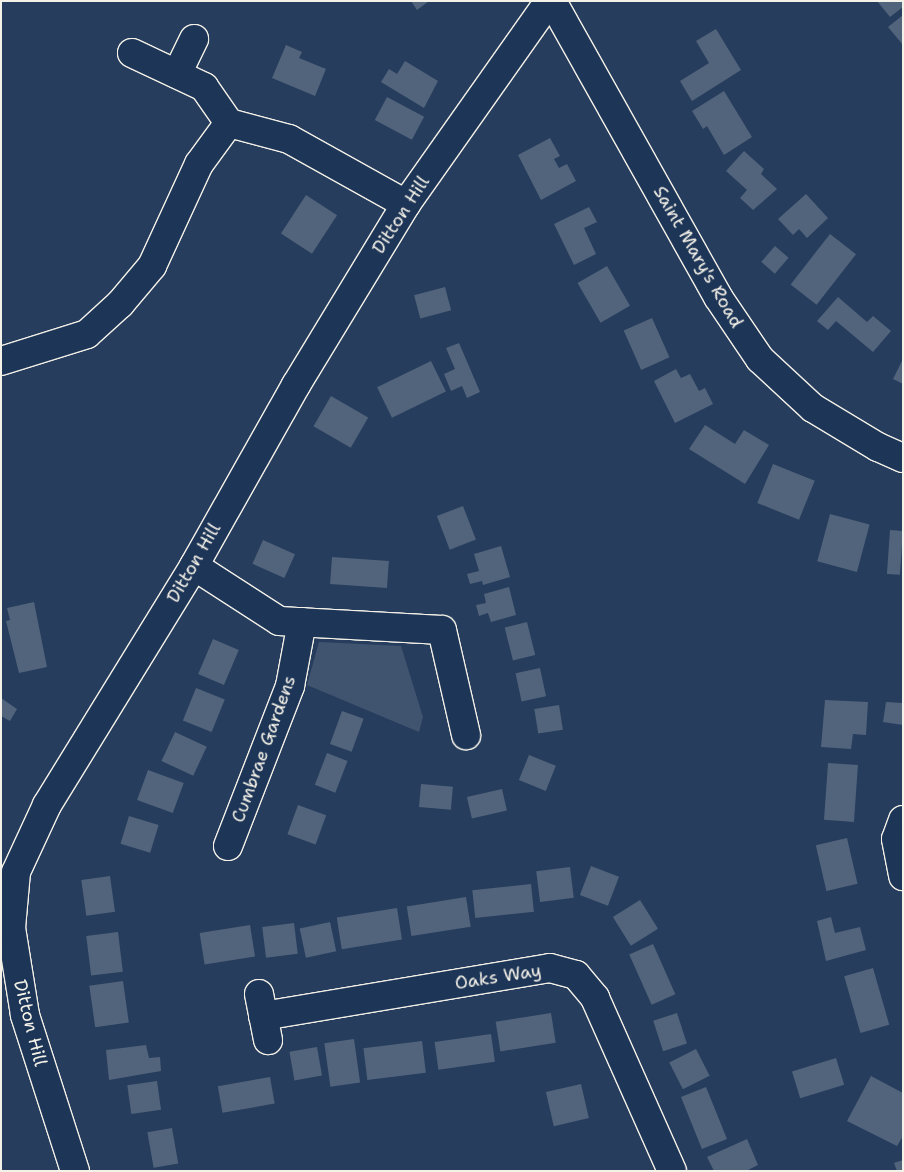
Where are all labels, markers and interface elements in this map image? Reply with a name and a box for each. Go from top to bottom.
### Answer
street label: Ditton Hill [368,172,434,258]
street label: Saint Mary's Road [649,182,747,332]
street label: Ditton Hill [163,519,225,607]
street label: Cumbrae Gardens [227,672,301,826]
street label: Oaks Way [453,960,543,994]
street label: Ditton Hill [9,978,51,1068]

